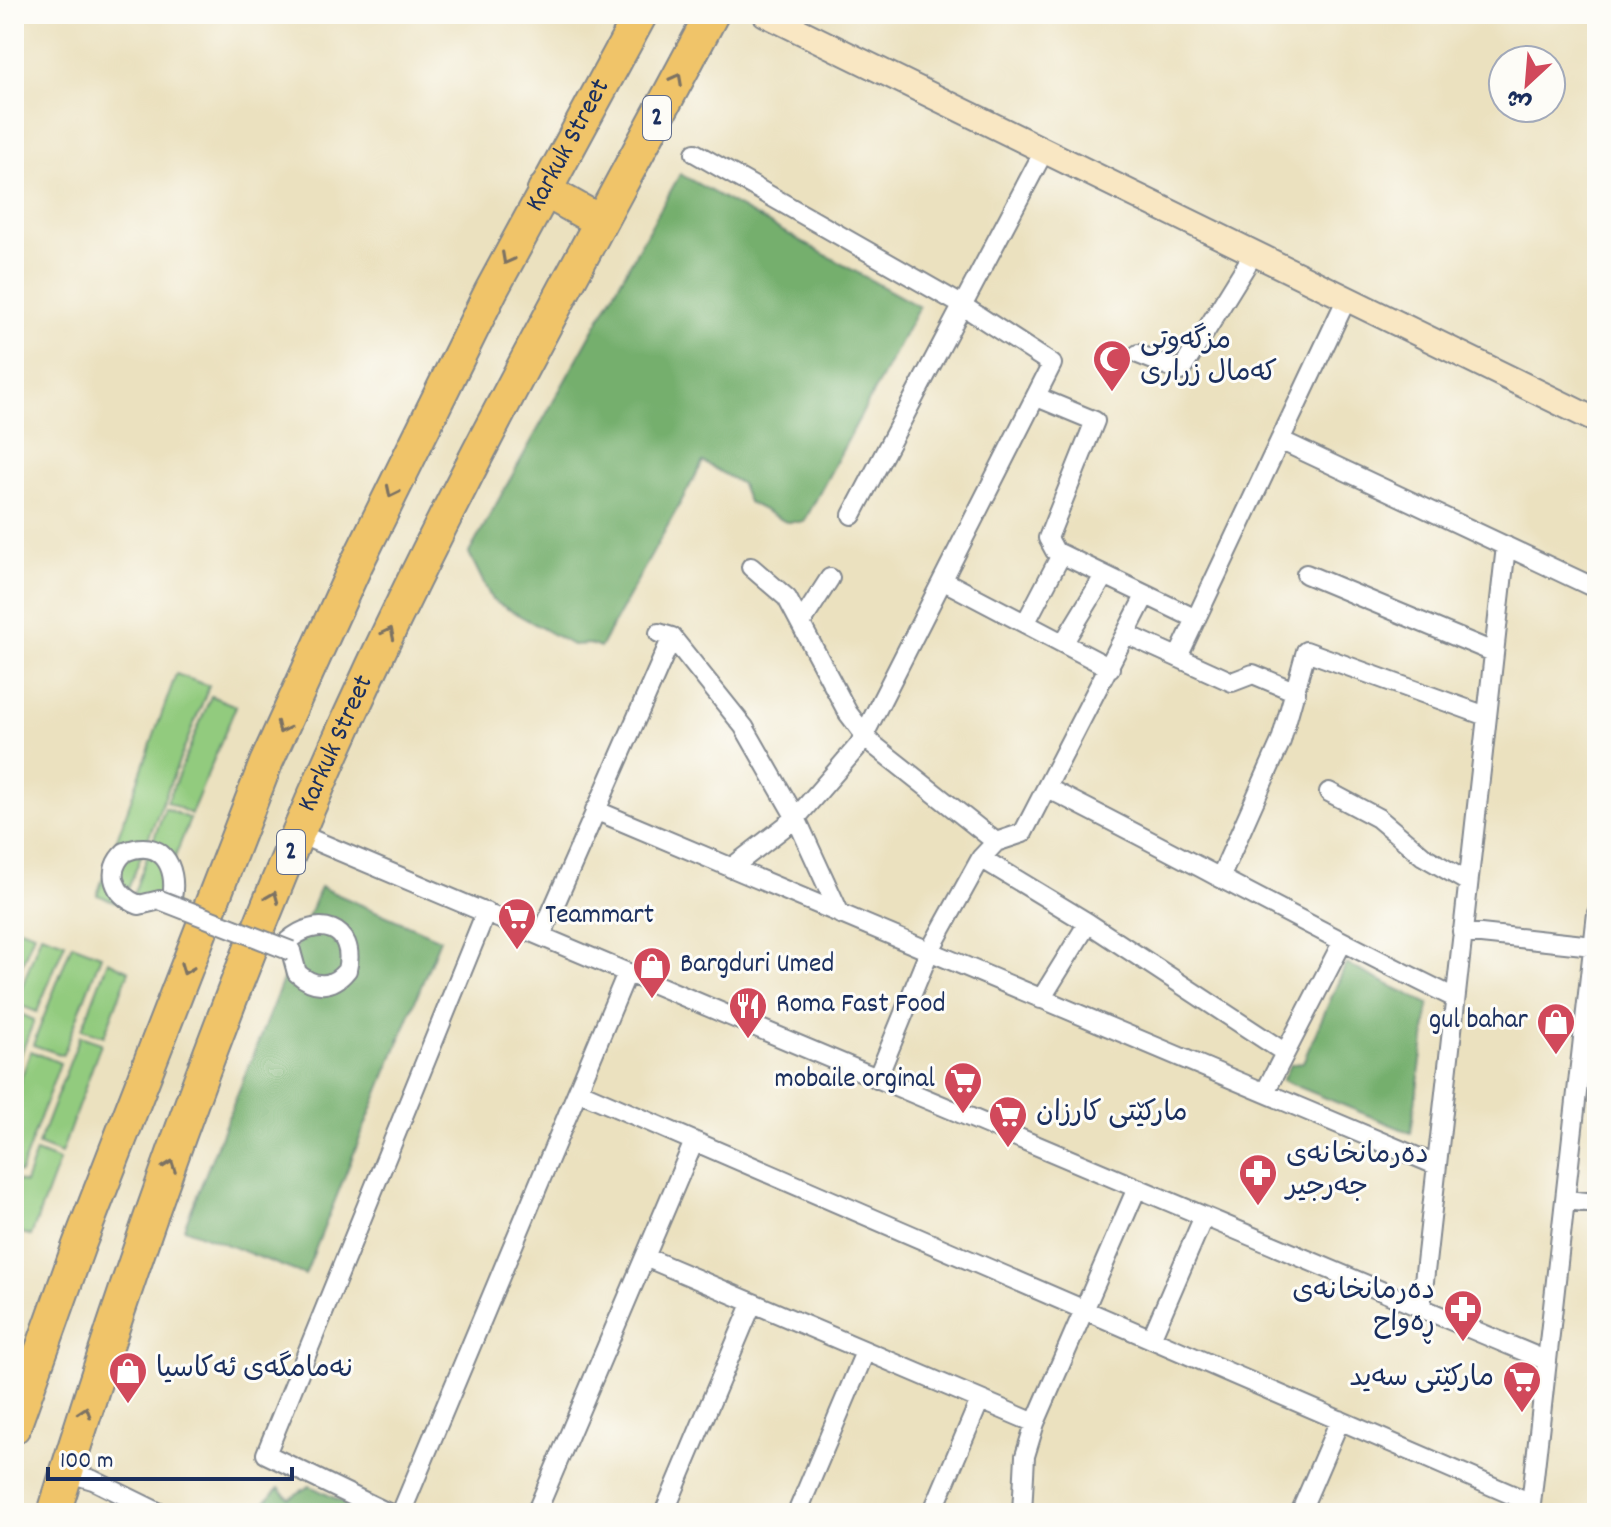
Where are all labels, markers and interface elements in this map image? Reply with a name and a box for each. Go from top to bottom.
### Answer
north arrow [1487,44,1567,124]
street label: Karkuk Street [517,72,622,220]
one-way arrow [668,73,683,87]
text: ش [1502,80,1537,118]
road number: 2 [643,96,671,140]
one-way arrow [502,251,517,266]
place label: مزگەوتی کەمال زراری [1140,322,1277,395]
mosque icon: مزگەوتی کەمال زراری [1091,338,1133,393]
one-way arrow [386,484,402,499]
one-way arrow [379,627,394,642]
street label: Karkuk Street [289,669,385,819]
one-way arrow [276,719,292,734]
road number: 2 [277,830,305,874]
one-way arrow [264,891,280,905]
supermarket icon: Teammart [496,896,538,951]
place label: Teammart [545,897,654,937]
shop icon: Bargduri Umed [631,945,673,1000]
place label: Bargduri Umed [680,946,834,986]
one-way arrow [179,961,196,975]
restaurant icon: Roma Fast Food [727,985,769,1040]
place label: Roma Fast Food [776,986,946,1026]
shop icon: gul bahar [1535,1001,1577,1056]
place label: gul bahar [1429,1002,1529,1042]
supermarket icon: mobaile orginal [942,1060,984,1115]
place label: mobaile orginal [775,1061,935,1101]
supermarket icon: مارکێتی کارزان [987,1094,1029,1149]
place label: مارکێتی کارزان [1036,1095,1188,1135]
place label: دەرمانخانەی جەرجیر [1284,1137,1429,1209]
pharmacy icon: دەرمانخانەی جەرجیر [1237,1152,1279,1207]
one-way arrow [160,1160,177,1174]
place label: دەرمانخانەی ڕەواح [1292,1273,1435,1345]
pharmacy icon: دەرمانخانەی ڕەواح [1442,1288,1484,1343]
shop icon: نەمامگەی ئەکاسیا [107,1350,149,1405]
place label: نەمامگەی ئەکاسیا [156,1350,353,1391]
supermarket icon: مارکێتی سەید [1501,1359,1543,1414]
place label: مارکێتی سەید [1349,1360,1494,1400]
one-way arrow [76,1406,92,1420]
scale bar [48,1431,292,1481]
text: 100 m [60,1445,113,1479]

